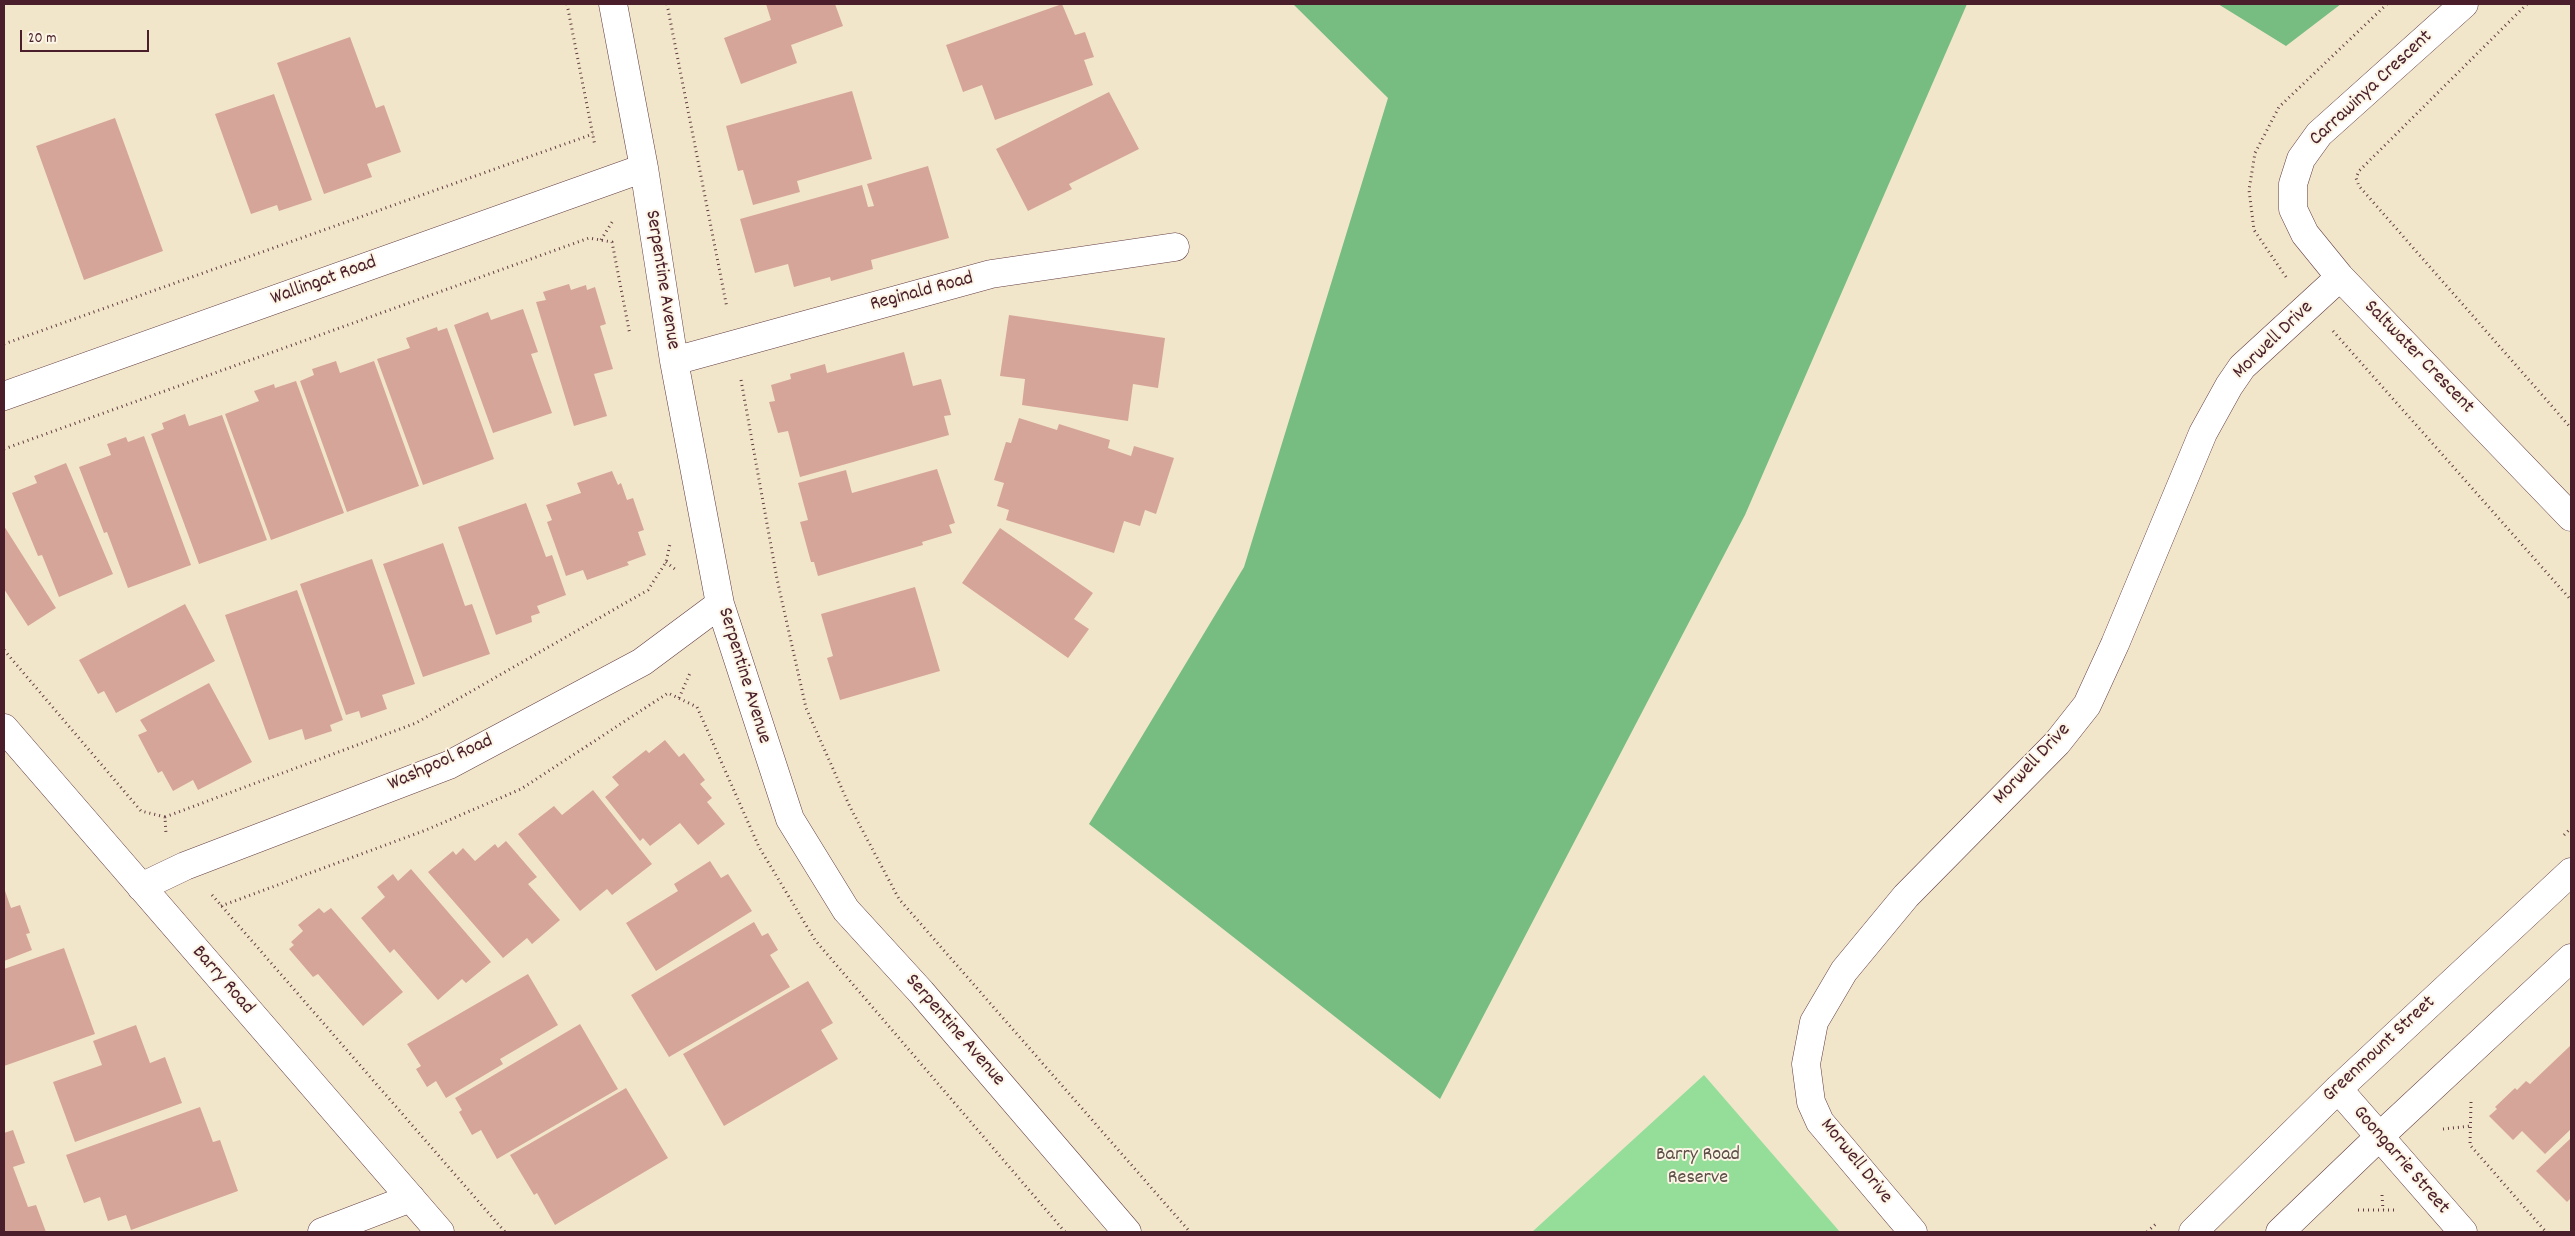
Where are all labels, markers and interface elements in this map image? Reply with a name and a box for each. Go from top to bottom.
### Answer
scale bar [22,20,151,52]
street label: Carrawinya Crescent [2306,26,2438,152]
text: 20 m [28,28,56,50]
street label: Serpentine Avenue [638,209,684,351]
street label: Wallingat Road [268,252,380,312]
street label: Reginald Road [868,268,976,318]
street label: Saltwater Crescent [2358,296,2478,420]
street label: Morwell Drive [2229,297,2319,385]
street label: Serpentine Avenue [711,605,775,747]
street label: Morwell Drive [1989,719,2077,811]
street label: Washpool Road [385,730,497,798]
street label: Barry Road [185,942,259,1020]
street label: Serpentine Avenue [899,970,1009,1092]
street label: Greenmount Street [2319,992,2441,1108]
street label: Goongarrie Street [2346,1102,2454,1220]
street label: Morwell Drive [1813,1115,1897,1209]
park label: Barry Road Reserve [1656,1144,1740,1191]

